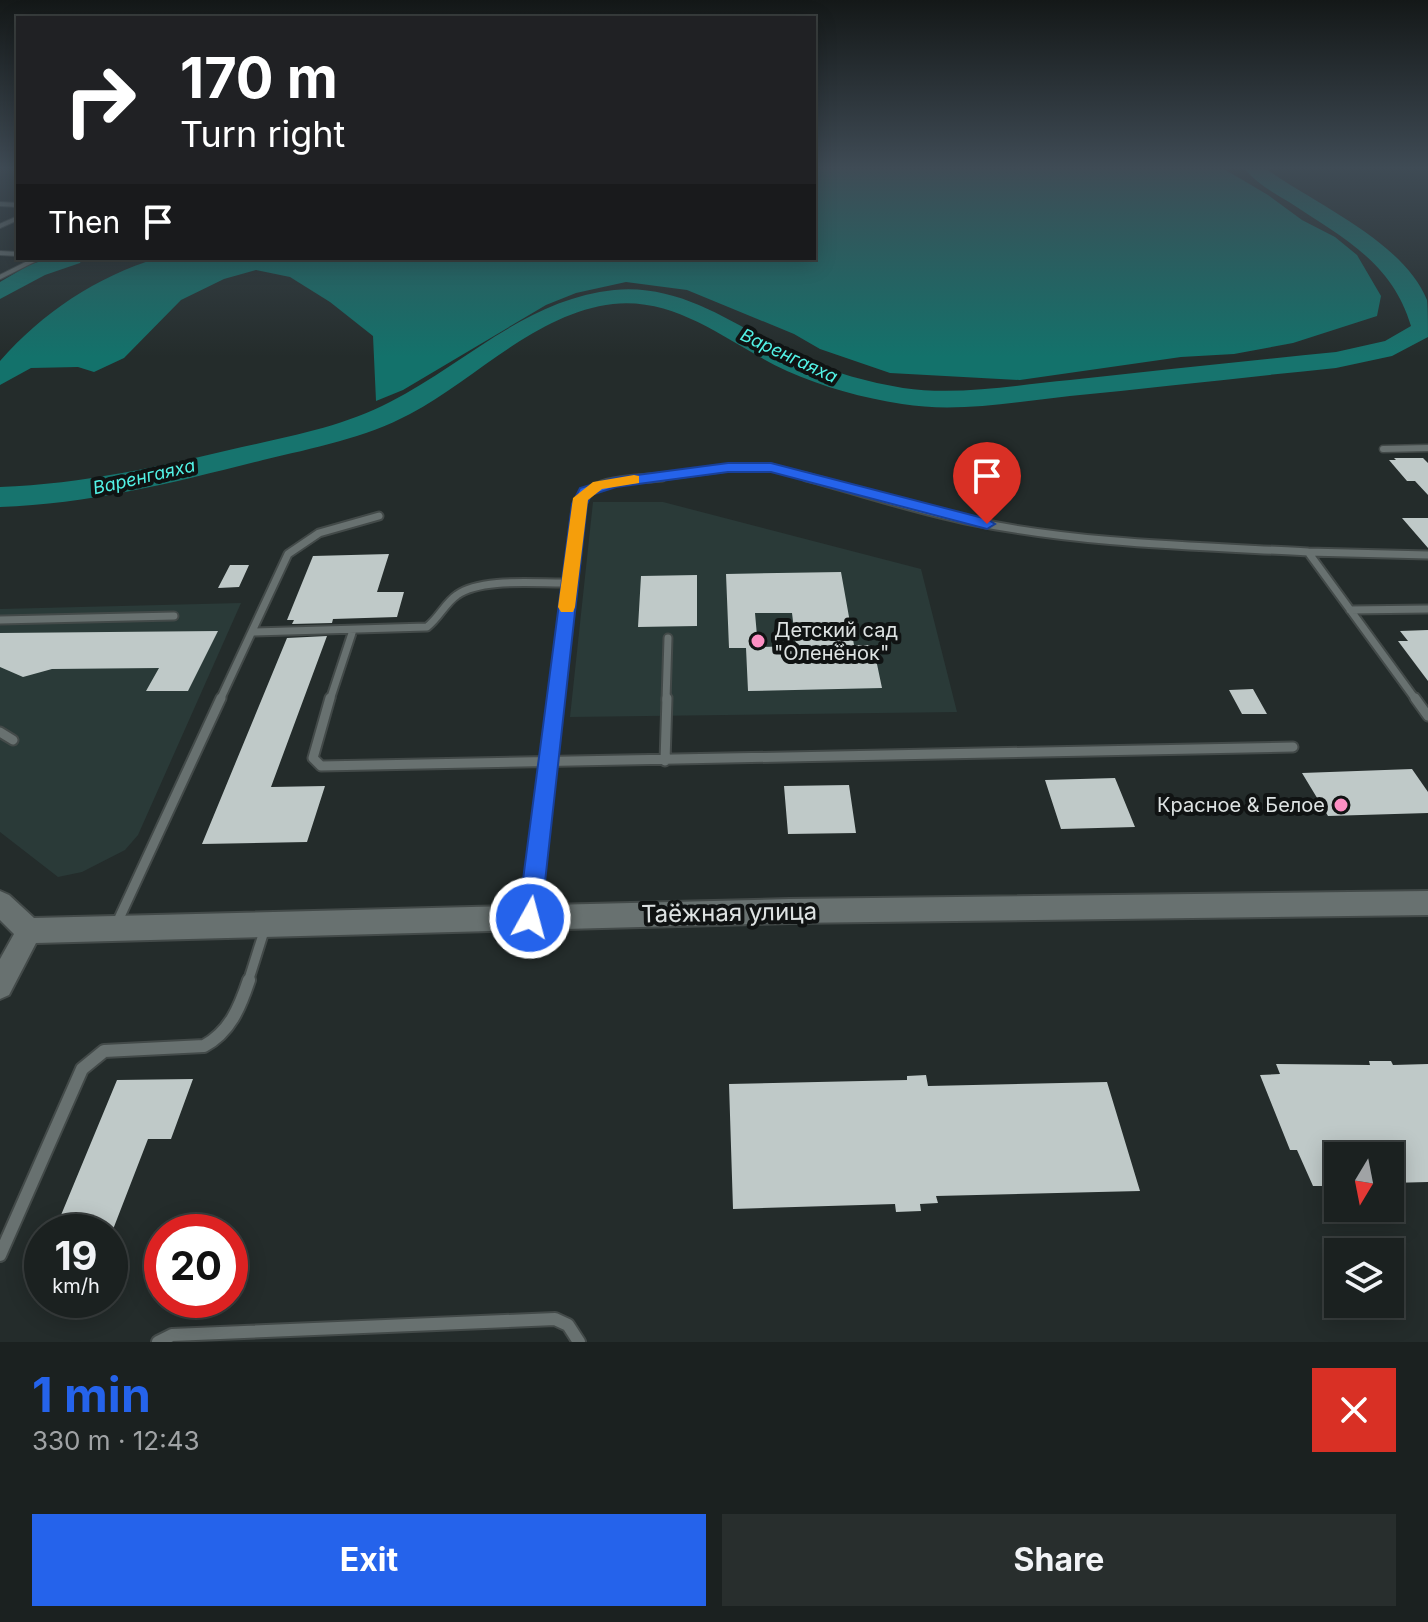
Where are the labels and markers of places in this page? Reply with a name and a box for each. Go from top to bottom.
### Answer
pin [953,442,1021,524]
place label: Детский сад "Оленёнок" [774,618,898,665]
marker: Детский сад "Оленёнок" [749,632,767,650]
place label: Красное & Белое [1157,793,1325,817]
marker: Красное & Белое [1332,796,1350,814]

